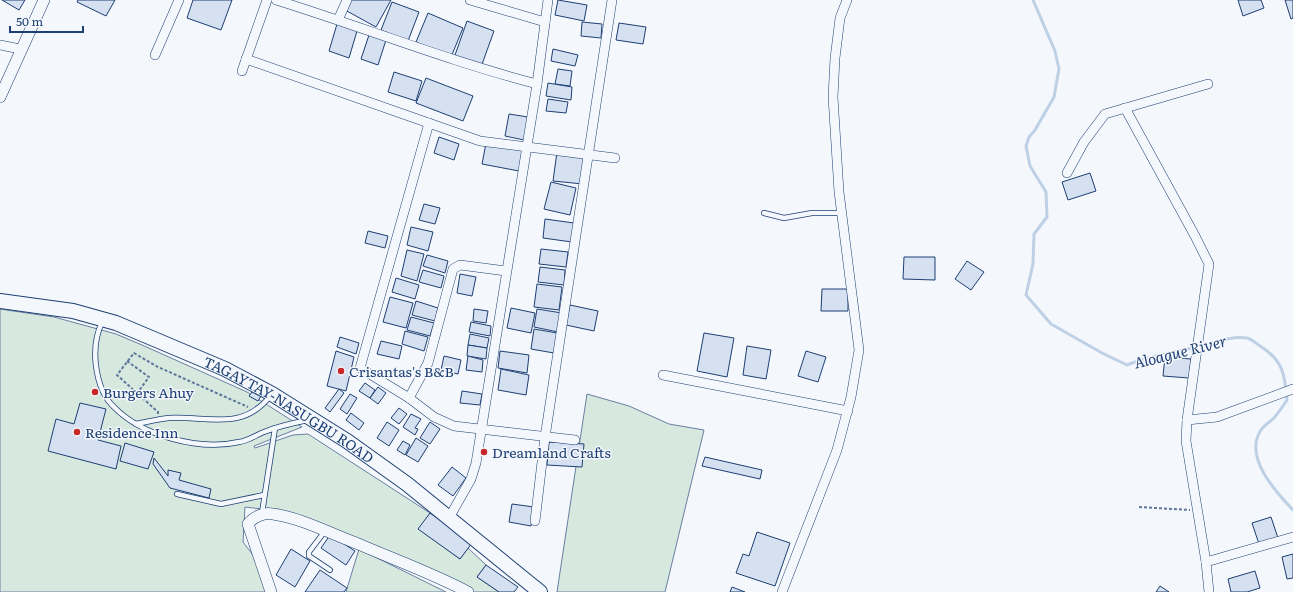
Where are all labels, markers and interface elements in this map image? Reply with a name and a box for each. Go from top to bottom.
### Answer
scale bar [10,8,83,34]
text: 50 m [16,12,43,30]
water label: Aloague River [1131,328,1229,374]
street label: TAGAYTAY-NASUGBU ROAD [201,351,378,467]
place label: Crisantas's B&B [349,361,454,381]
marker: Crisantas's B&B [336,366,346,376]
place label: Burgers Ahuy [103,382,195,402]
marker: Burgers Ahuy [90,387,100,397]
place label: Residence Inn [85,422,179,442]
marker: Residence Inn [72,427,82,437]
place label: Dreamland Crafts [492,442,611,462]
marker: Dreamland Crafts [479,447,489,457]

